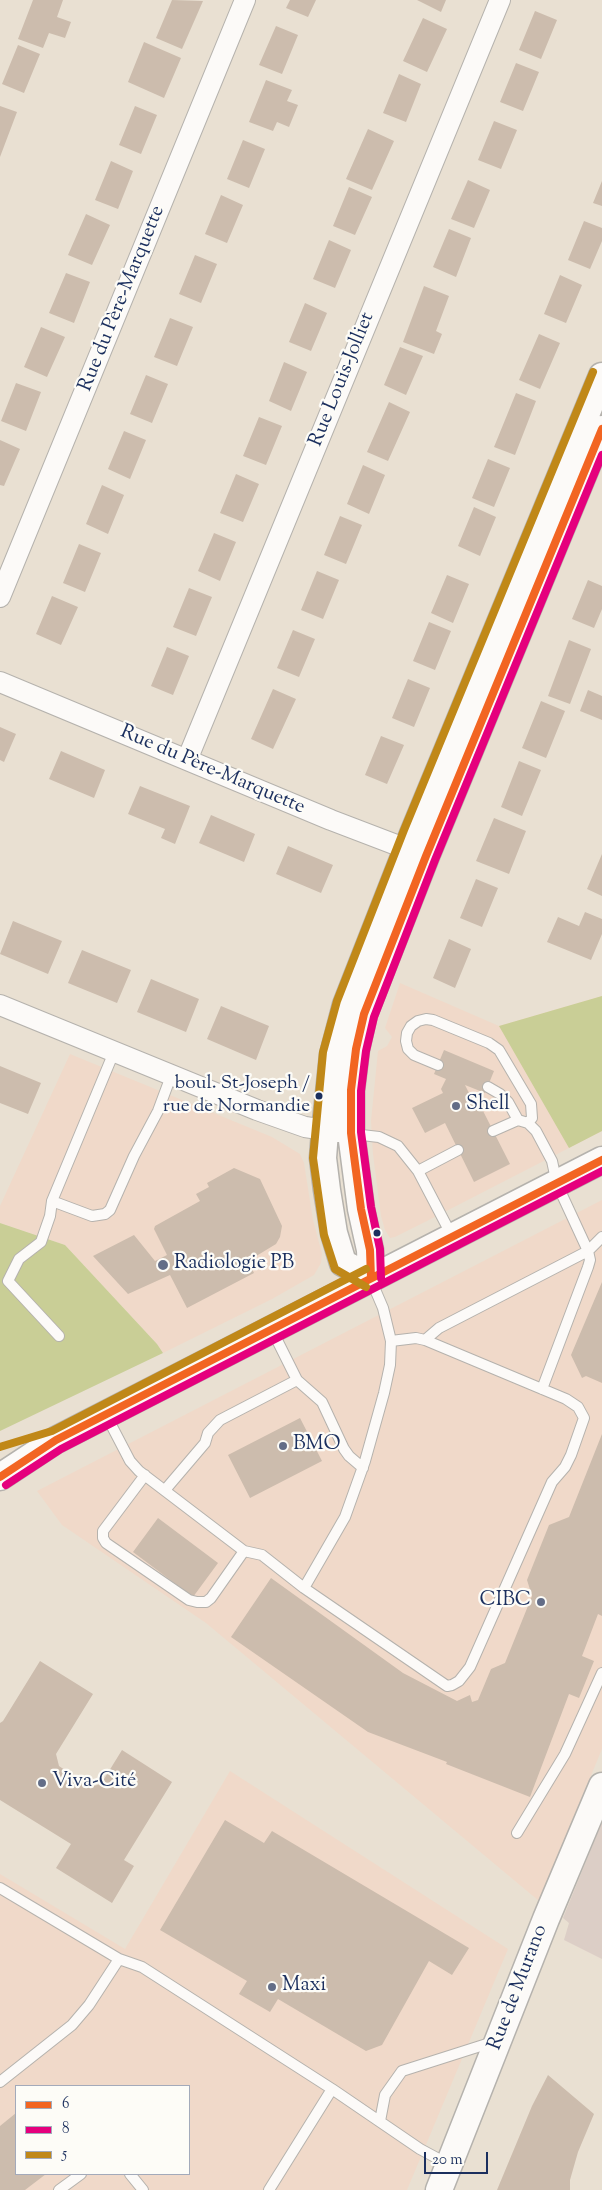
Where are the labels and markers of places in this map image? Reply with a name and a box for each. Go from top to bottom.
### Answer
place label: boul. St-Joseph / rue de Normandie [163,1074,310,1118]
marker: boul. St-Joseph / rue de Normandie [314,1091,324,1101]
place label: Shell [466,1094,510,1118]
marker: Shell [450,1100,462,1112]
unlabelled marker [372,1228,382,1238]
place label: Radiologie PB [174,1253,294,1277]
marker: Radiologie PB [156,1258,170,1272]
place label: BMO [293,1434,340,1458]
marker: BMO [277,1440,289,1452]
place label: CIBC [480,1590,531,1614]
marker: CIBC [535,1596,547,1608]
place label: Viva-Cité [52,1771,136,1795]
marker: Viva-Cité [36,1777,48,1789]
place label: Maxi [282,1975,326,1999]
marker: Maxi [266,1981,278,1993]

